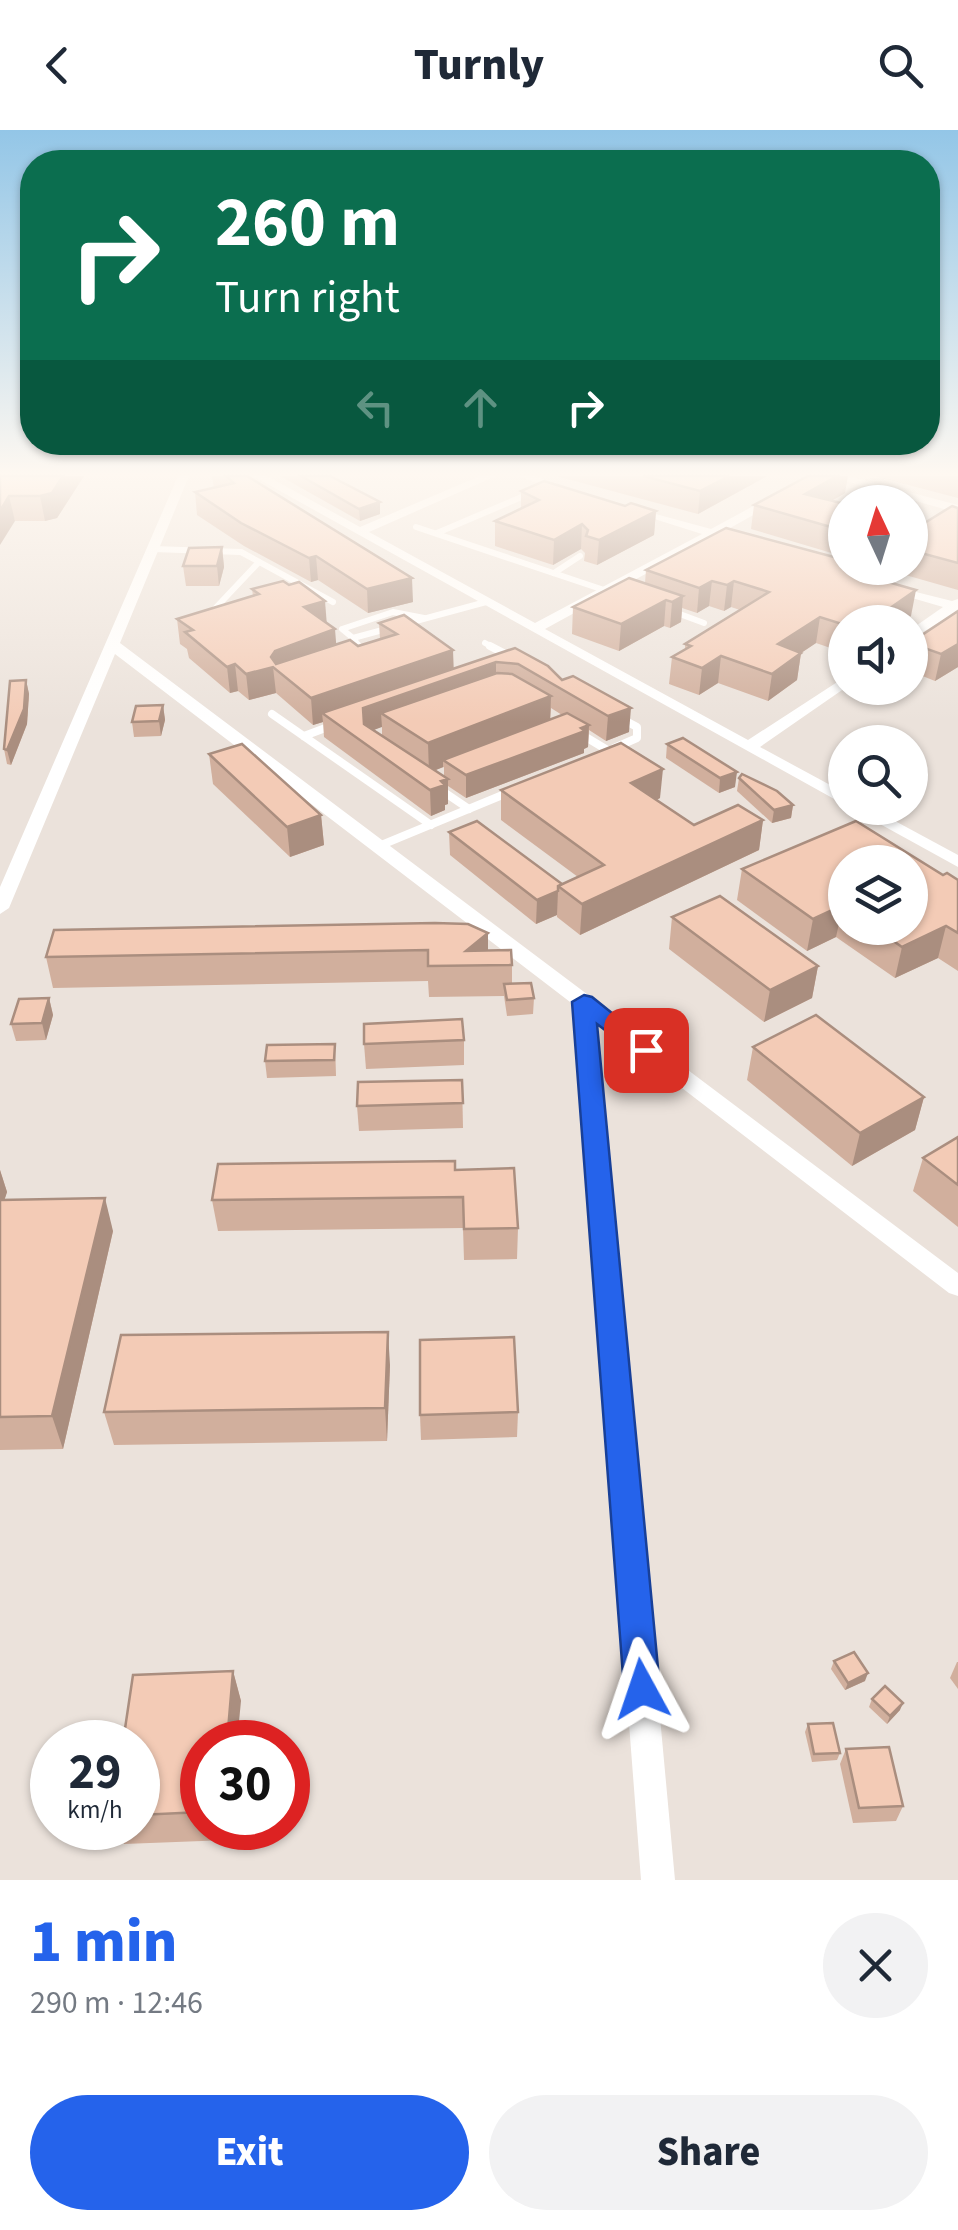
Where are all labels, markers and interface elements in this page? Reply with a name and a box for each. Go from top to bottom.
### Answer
text: Turnly [414,33,544,97]
icon: back [30,38,85,93]
icon: search [873,38,928,93]
text: 260 m [215,173,400,273]
icon: right [50,190,180,320]
text: Turn right [215,266,400,330]
icon: left [348,380,403,435]
icon: ahead [453,380,508,435]
icon: right [558,380,613,435]
north arrow [828,485,928,585]
map controls [828,485,928,945]
button: sound [828,605,928,705]
button: search [828,725,928,825]
button: layers [828,845,928,945]
pin [604,1008,689,1093]
icon: arrive [619,1023,674,1078]
position arrow [590,1637,694,1741]
speed limit sign: 30 [180,1720,310,1850]
text: 29 [69,1737,121,1808]
text: km/h [67,1792,123,1828]
text: 1 min [30,1900,177,1985]
button: close [823,1913,928,2018]
text: 290 m · 12:46 [30,1980,203,2026]
button: Exit [30,2095,469,2210]
button: Share [489,2095,928,2210]

